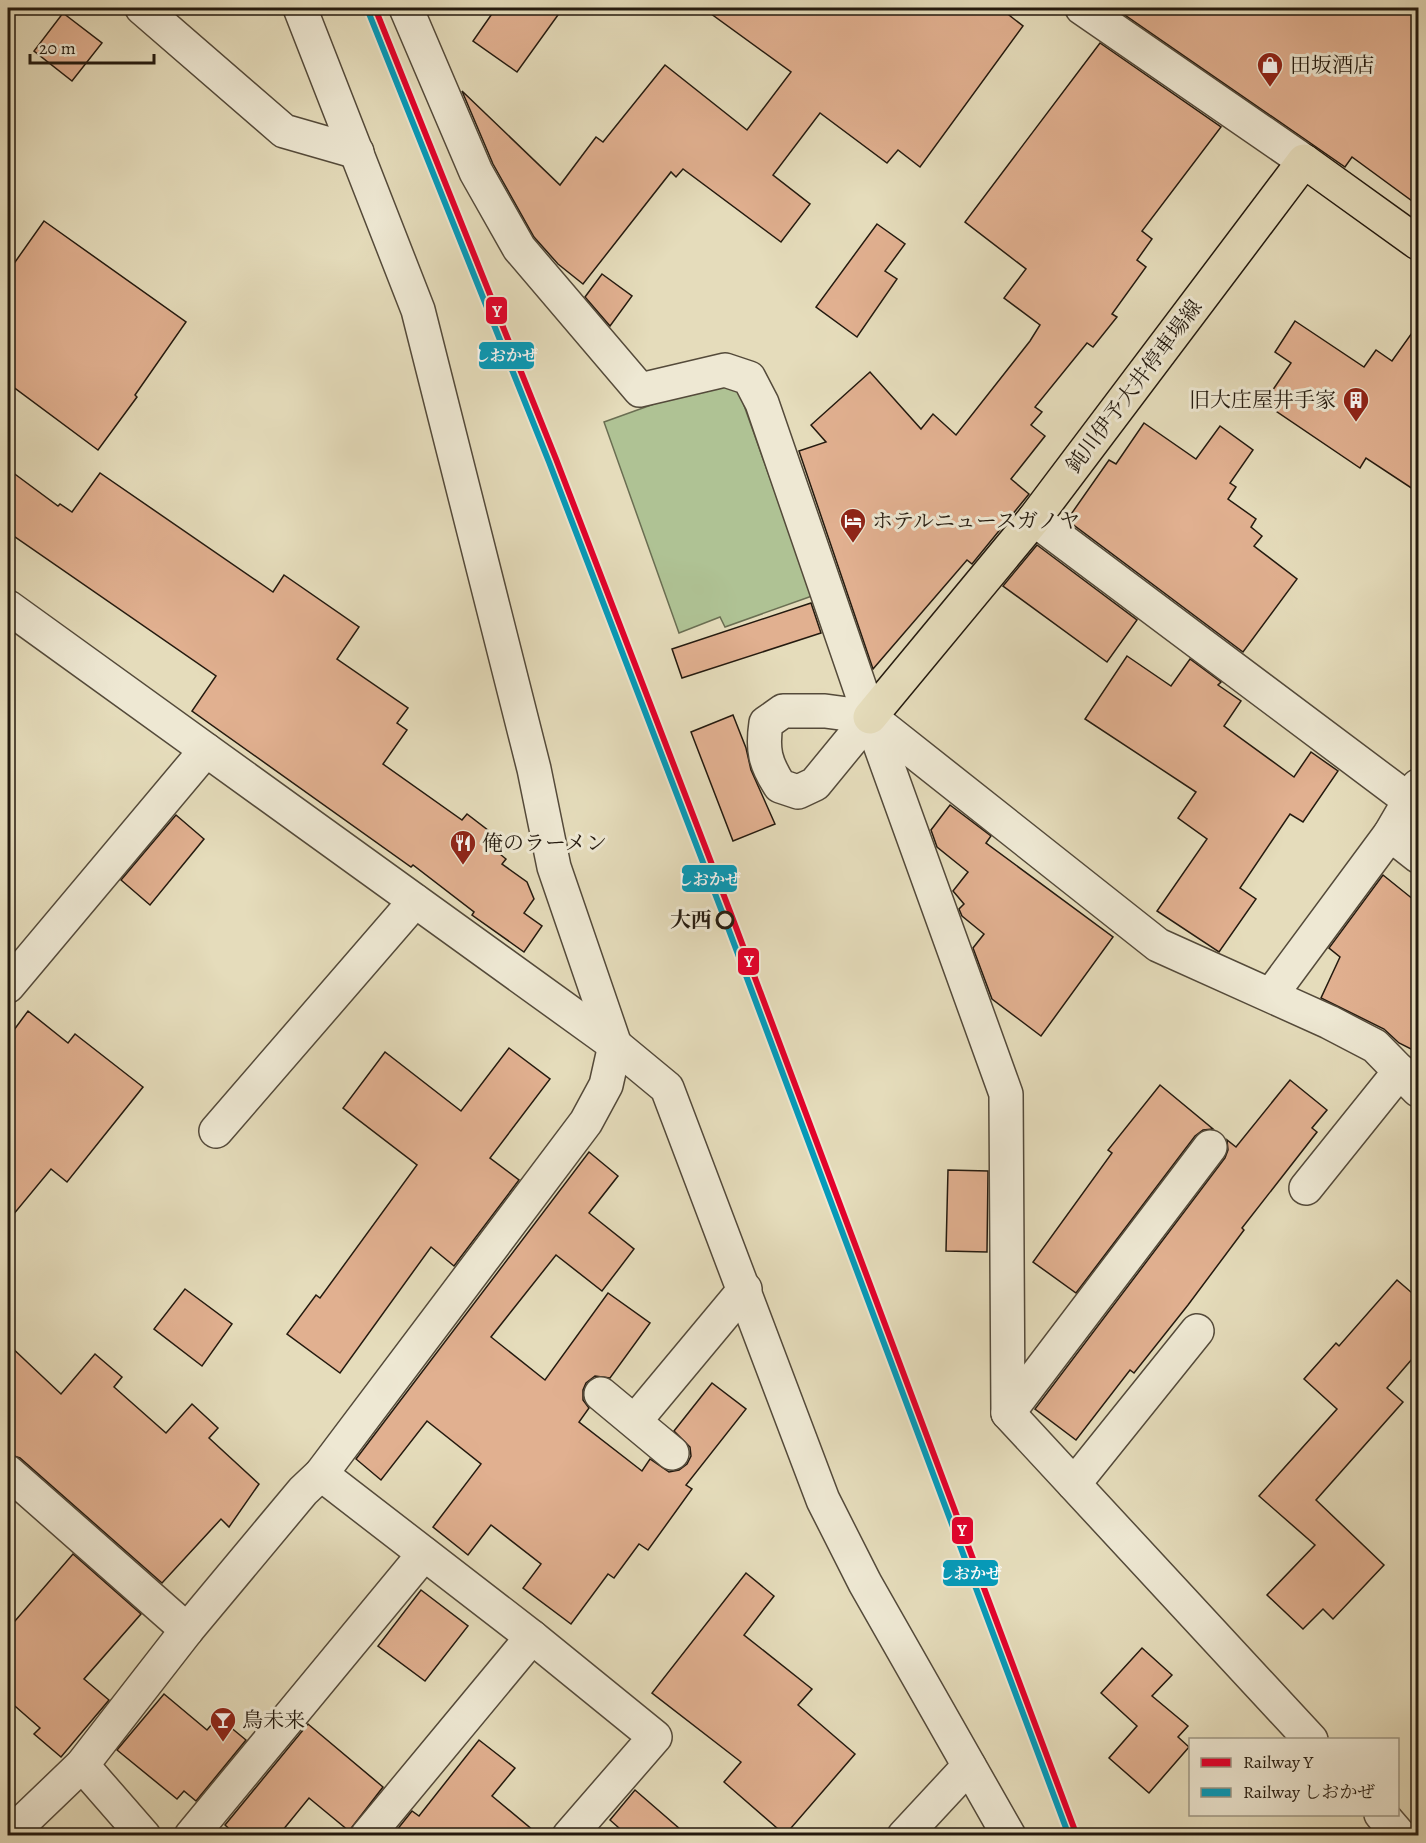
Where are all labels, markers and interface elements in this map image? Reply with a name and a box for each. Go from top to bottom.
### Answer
scale bar [30,27,154,65]
text: 20 m [39,36,76,60]
shop icon: 田坂酒店 [1255,50,1285,88]
place label: 田坂酒店 [1290,51,1374,79]
street label: 鈍川伊予大井停車場線 [1060,294,1208,478]
line badge: Y [485,296,508,325]
text: Y [491,301,502,323]
line badge: しおかぜ [478,341,535,370]
text: しおかぜ [474,345,538,367]
building icon: 旧大庄屋井手家 [1341,385,1371,423]
place label: 旧大庄屋井手家 [1189,386,1336,414]
hotel icon: ホテルニュースガノヤ [838,506,868,544]
place label: ホテルニュースガノヤ [872,507,1080,535]
restaurant icon: 俺のラーメン [448,828,478,866]
place label: 俺のラーメン [482,829,607,857]
line badge: しおかぜ [681,864,738,893]
text: しおかぜ [677,869,741,891]
place label: 大西 [670,906,712,934]
marker: 大西 [716,911,734,929]
line badge: Y [737,947,760,976]
text: Y [743,951,754,973]
line badge: Y [951,1516,974,1545]
text: Y [956,1520,967,1542]
line badge: しおかぜ [942,1559,999,1587]
text: しおかぜ [938,1563,1002,1585]
bar icon: 鳥未来 [208,1705,238,1743]
place label: 鳥未来 [242,1706,305,1734]
legend [1189,1738,1399,1816]
text: Railway Y [1243,1750,1315,1774]
text: Railway しおかぜ [1243,1780,1376,1804]

